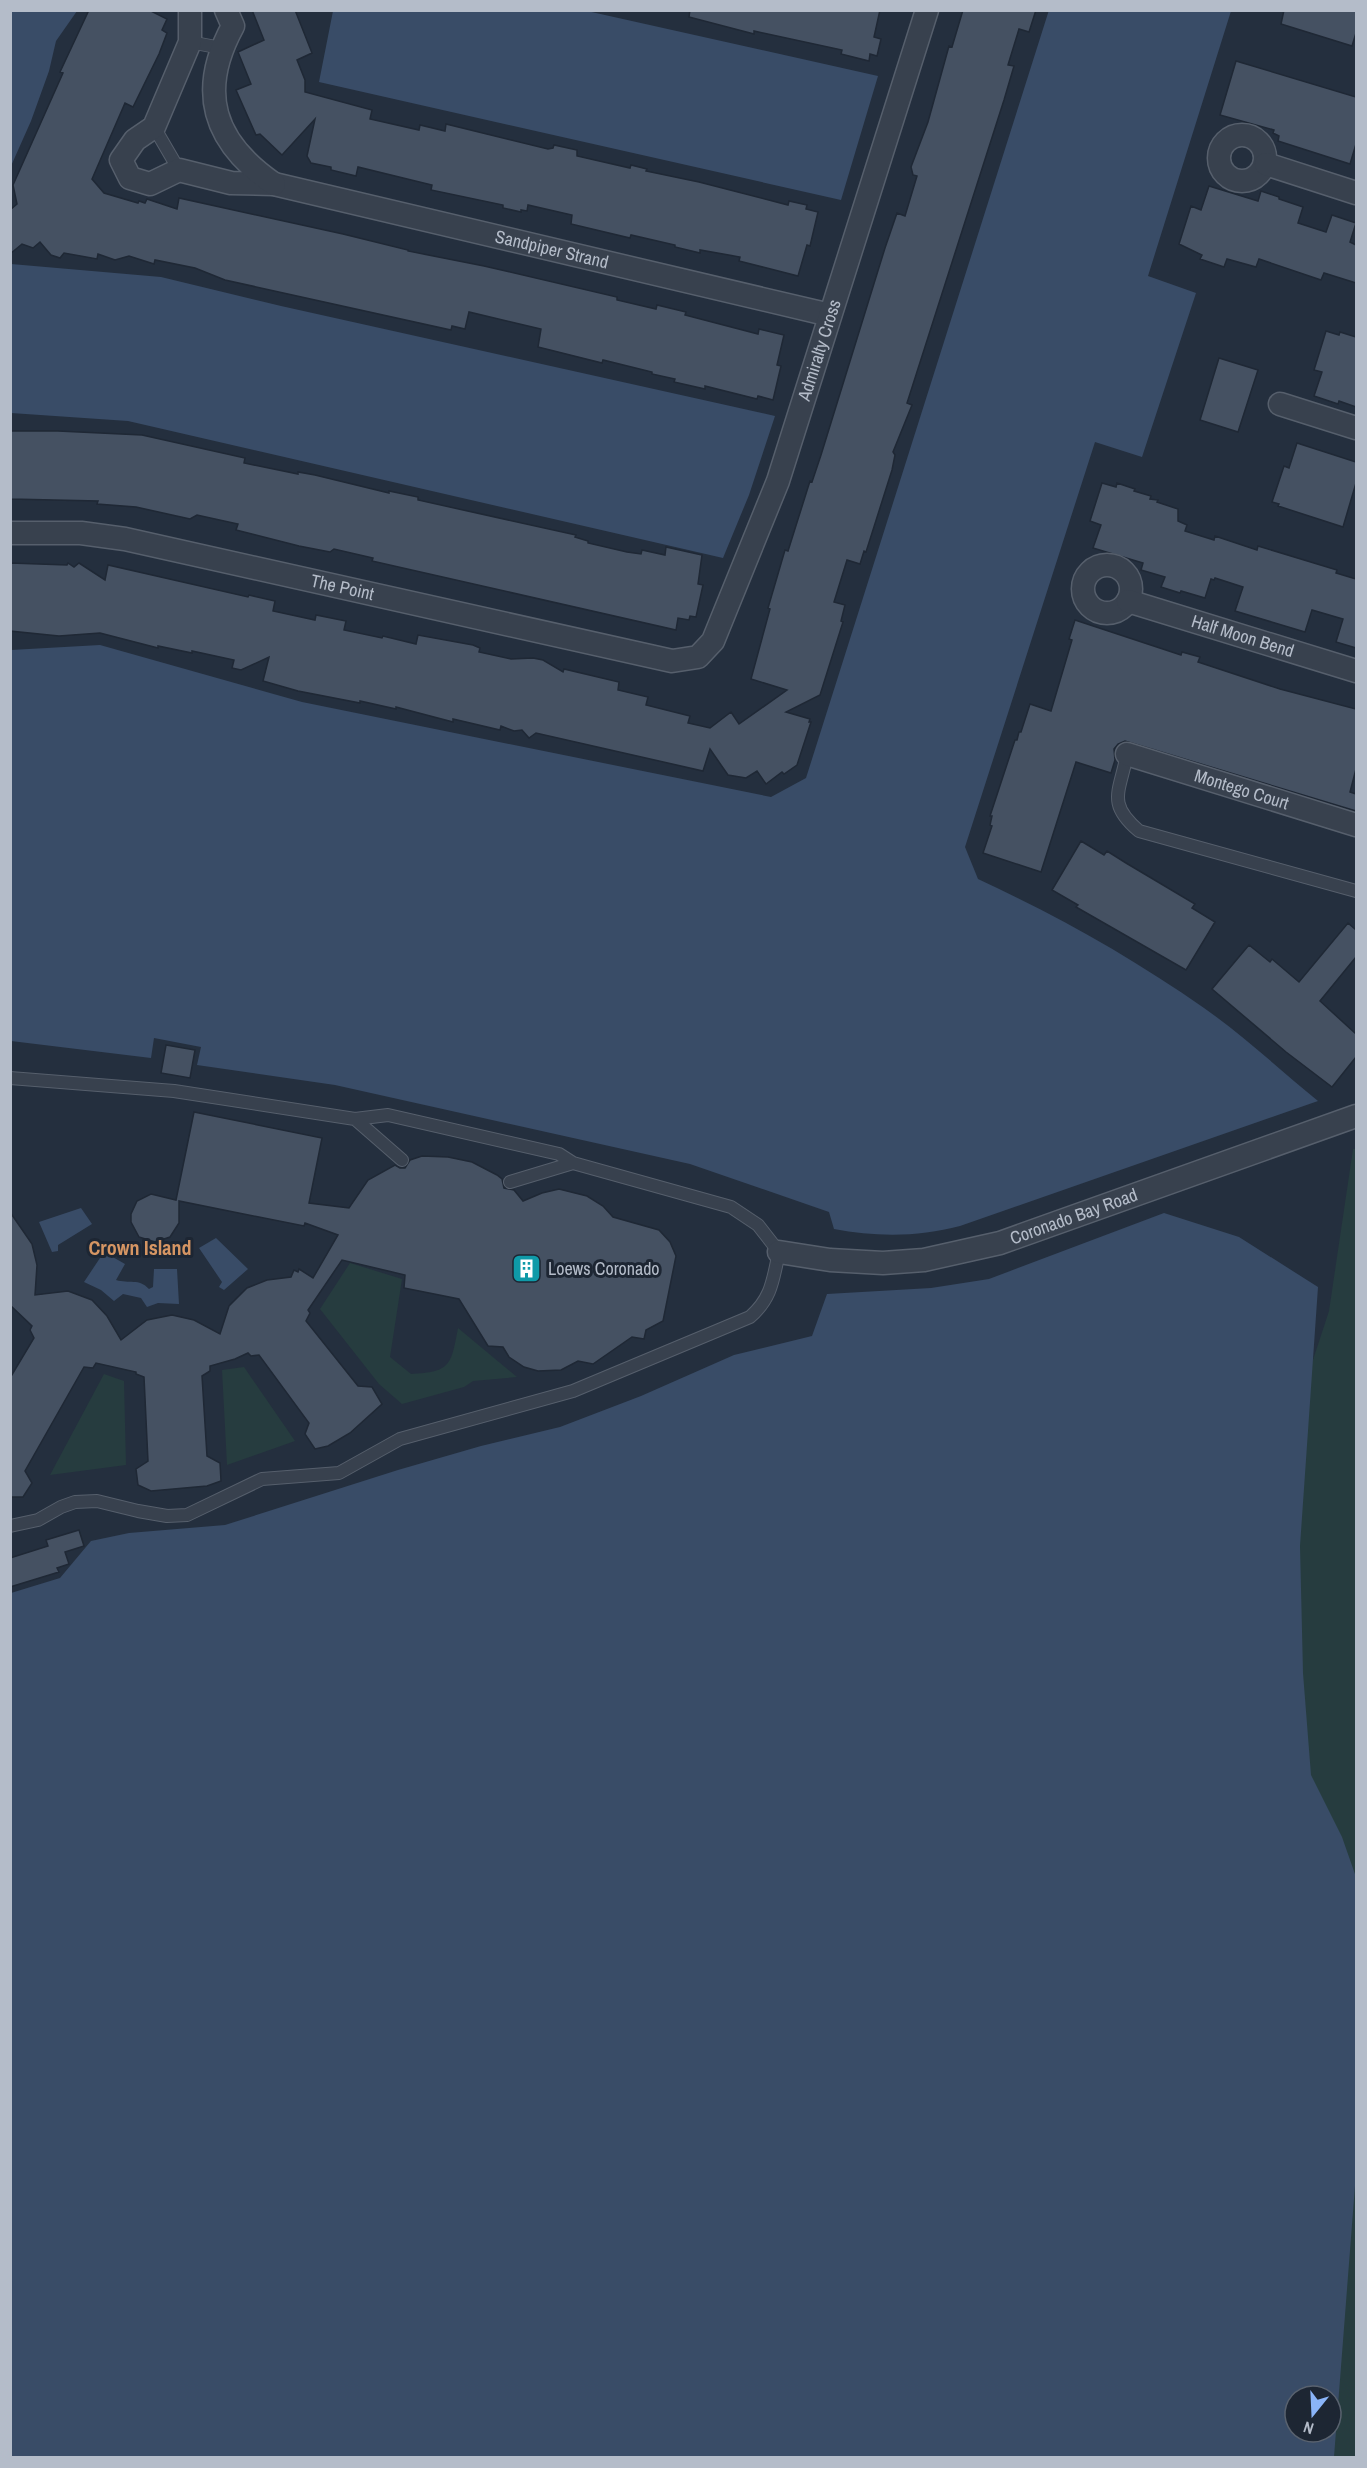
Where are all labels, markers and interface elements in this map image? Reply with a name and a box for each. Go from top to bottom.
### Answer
street label: Sandpiper Strand [493,224,611,274]
street label: Admiralty Cross [791,296,847,405]
street label: The Point [308,568,376,606]
street label: Half Moon Bend [1189,608,1297,663]
street label: Montego Court [1191,763,1292,815]
street label: Coronado Bay Road [1006,1182,1141,1250]
district label: Crown Island [89,1234,191,1261]
building icon: Loews Coronado [511,1253,543,1285]
place label: Loews Coronado [548,1256,660,1281]
north arrow [1283,2384,1343,2444]
text: N [1300,2416,1316,2440]

